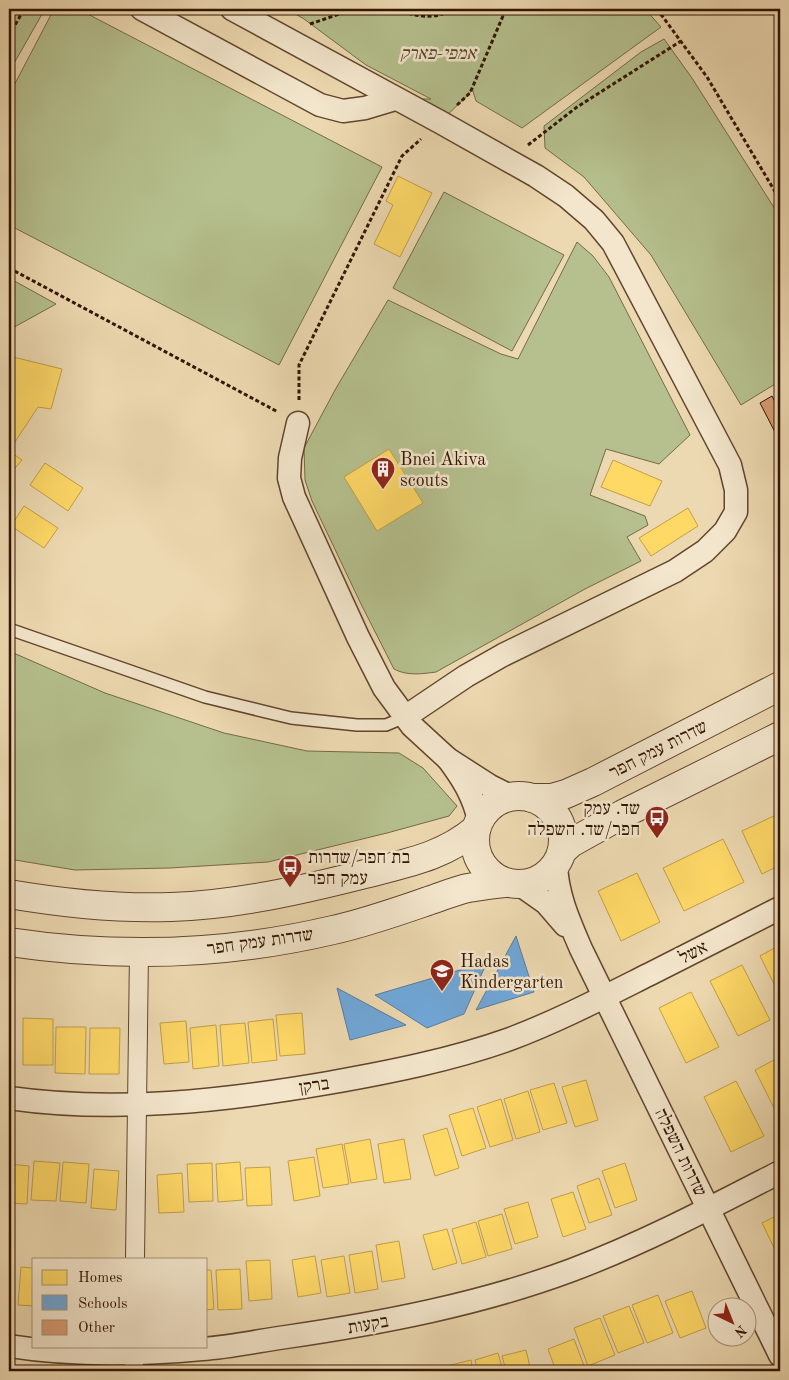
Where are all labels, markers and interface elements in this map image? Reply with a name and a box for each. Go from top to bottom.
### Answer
park label: אמפי-פארק [400,45,478,63]
place label: Bnei Akiva scouts [400,451,486,490]
building icon: Bnei Akiva scouts [370,456,396,490]
street label: שדרות עמק חפר [607,717,710,782]
place label: שד. עמק חפר/שד. השפלה [527,800,640,839]
bus stop icon: שד. עמק חפר/שד. השפלה [644,805,670,839]
place label: בת חפר/שדרות עמק חפר [308,849,410,888]
bus stop icon: בת חפר/שדרות עמק חפר [277,854,303,888]
street label: שדרות עמק חפר [206,926,315,958]
street label: אשל [676,937,711,968]
place label: Hadas Kindergarten [460,953,564,992]
school or university icon: Hadas Kindergarten [429,958,455,992]
street label: ברקן [298,1075,331,1097]
street label: שדרות השפלה [651,1105,710,1199]
legend [32,1258,208,1348]
text: Homes [78,1271,123,1286]
text: Schools [78,1297,127,1312]
north arrow [706,1298,756,1348]
street label: בקעות [346,1312,390,1337]
text: Other [78,1321,115,1336]
text: N [731,1322,749,1340]

